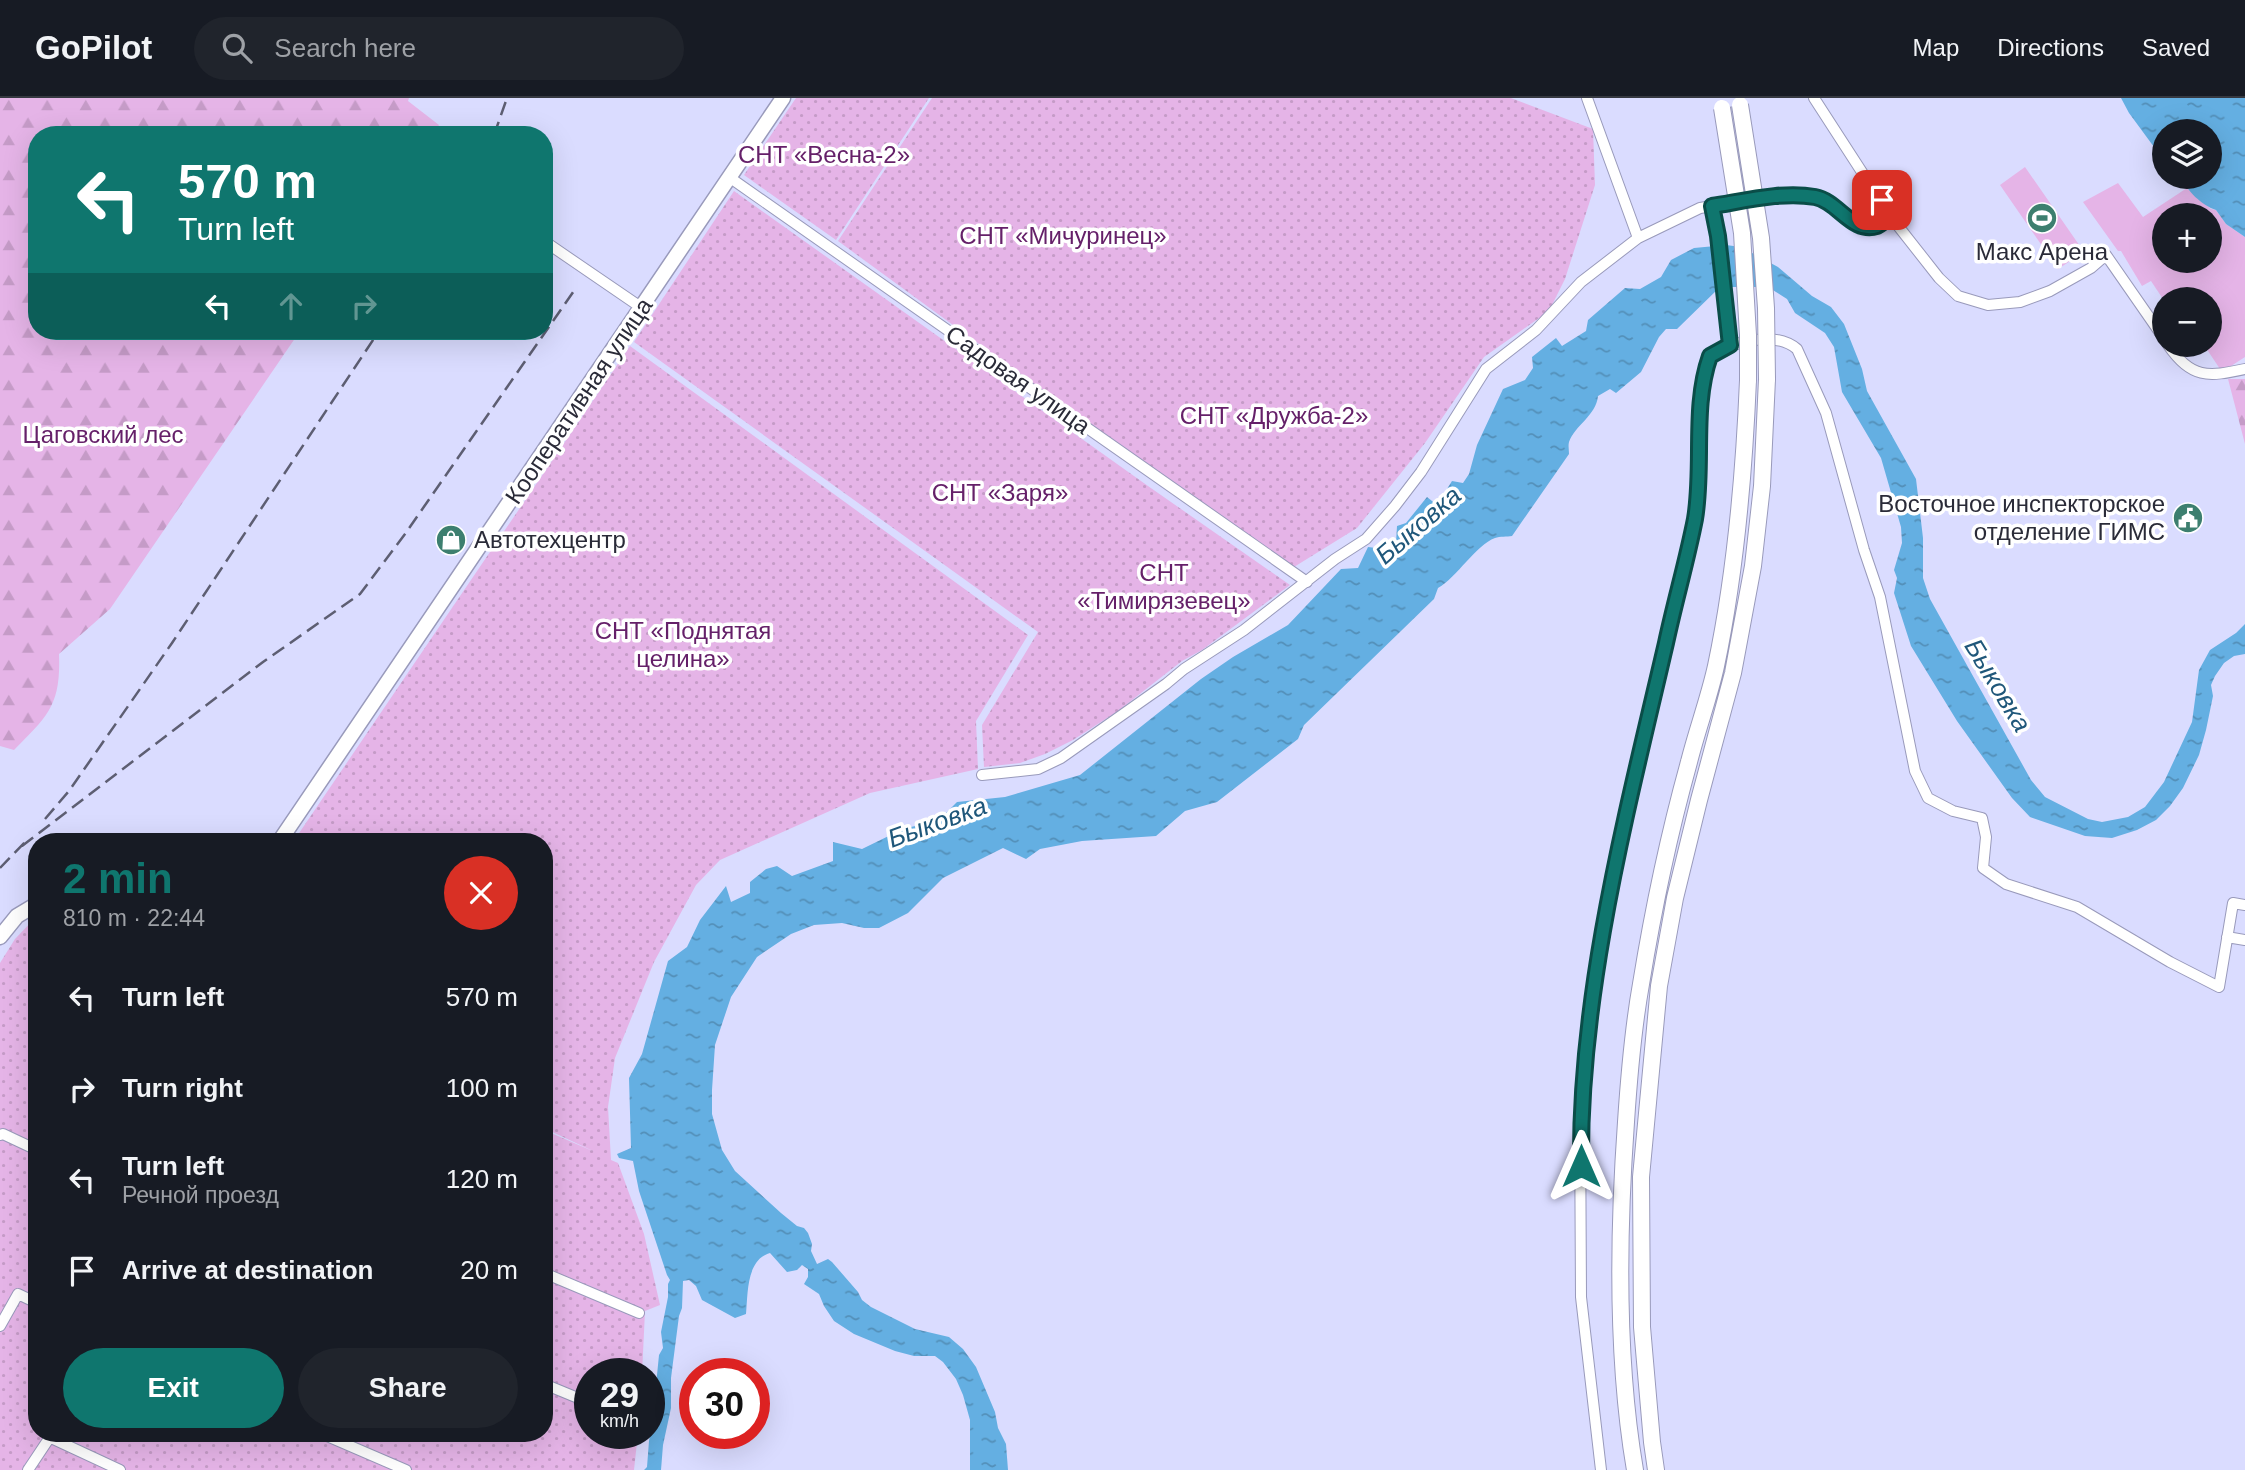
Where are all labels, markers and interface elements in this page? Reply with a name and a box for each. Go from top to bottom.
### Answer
search box [194,17,684,80]
text: GoPilot [35,29,152,66]
icon: search [218,29,256,67]
text: Search here [274,33,416,63]
text: Map [1913,34,1959,61]
text: Directions [1997,34,2104,61]
text: Saved [2142,34,2210,61]
map controls [2152,119,2222,357]
button: layers [2152,119,2222,189]
park label: СНТ «Весна-2» [738,141,910,168]
icon: left [63,154,154,245]
text: 570 m [178,154,317,208]
pin [1852,170,1912,230]
icon: arrive [1863,181,1901,219]
sports icon: Макс Арена [2025,201,2059,235]
button: + [2152,203,2222,273]
text: Turn left [178,211,294,247]
park label: СНТ «Мичуринец» [959,222,1167,249]
place label: Макс Арена [1976,238,2109,265]
icon: left [199,287,237,325]
icon: ahead [272,287,310,325]
icon: right [345,287,383,325]
button: − [2152,287,2222,357]
street label: Кооперативная улица [500,292,658,509]
street label: Садовая улица [941,320,1096,440]
park label: СНТ «Дружба-2» [1180,402,1368,429]
park label: Цаговский лес [22,421,184,448]
park label: СНТ «Заря» [932,479,1068,506]
water label: Быковка [1369,480,1467,570]
place label: Восточное инспекторское отделение ГИМС [1878,490,2165,545]
public building icon: Восточное инспекторское отделение ГИМС [2171,501,2205,535]
shop icon: Автотехцентр [434,523,468,557]
place label: Автотехцентр [474,526,626,553]
park label: СНТ «Тимирязевец» [1077,559,1251,614]
park label: СНТ «Поднятая целина» [595,617,771,672]
water label: Быковка [1959,633,2037,737]
water label: Быковка [883,790,991,854]
text: 2 min [63,855,173,902]
button: close [444,856,518,930]
text: 810 m · 22:44 [63,905,205,931]
icon: left [63,979,101,1017]
text: Turn left [122,982,224,1012]
text: 570 m [446,982,518,1012]
icon: right [63,1070,101,1108]
text: Turn right [122,1073,243,1103]
text: 100 m [446,1073,518,1103]
position arrow [1544,1129,1618,1203]
text: Turn left [122,1151,224,1181]
icon: left [63,1161,101,1199]
text: 120 m [446,1164,518,1194]
text: Речной проезд [122,1182,279,1208]
icon: arrive [63,1252,101,1290]
text: Arrive at destination [122,1255,373,1285]
text: 20 m [460,1255,518,1285]
button: Exit [63,1348,284,1428]
button: Share [298,1348,518,1428]
speed limit sign: 30 [679,1358,770,1449]
text: 29 [600,1375,639,1414]
text: km/h [600,1411,639,1431]

